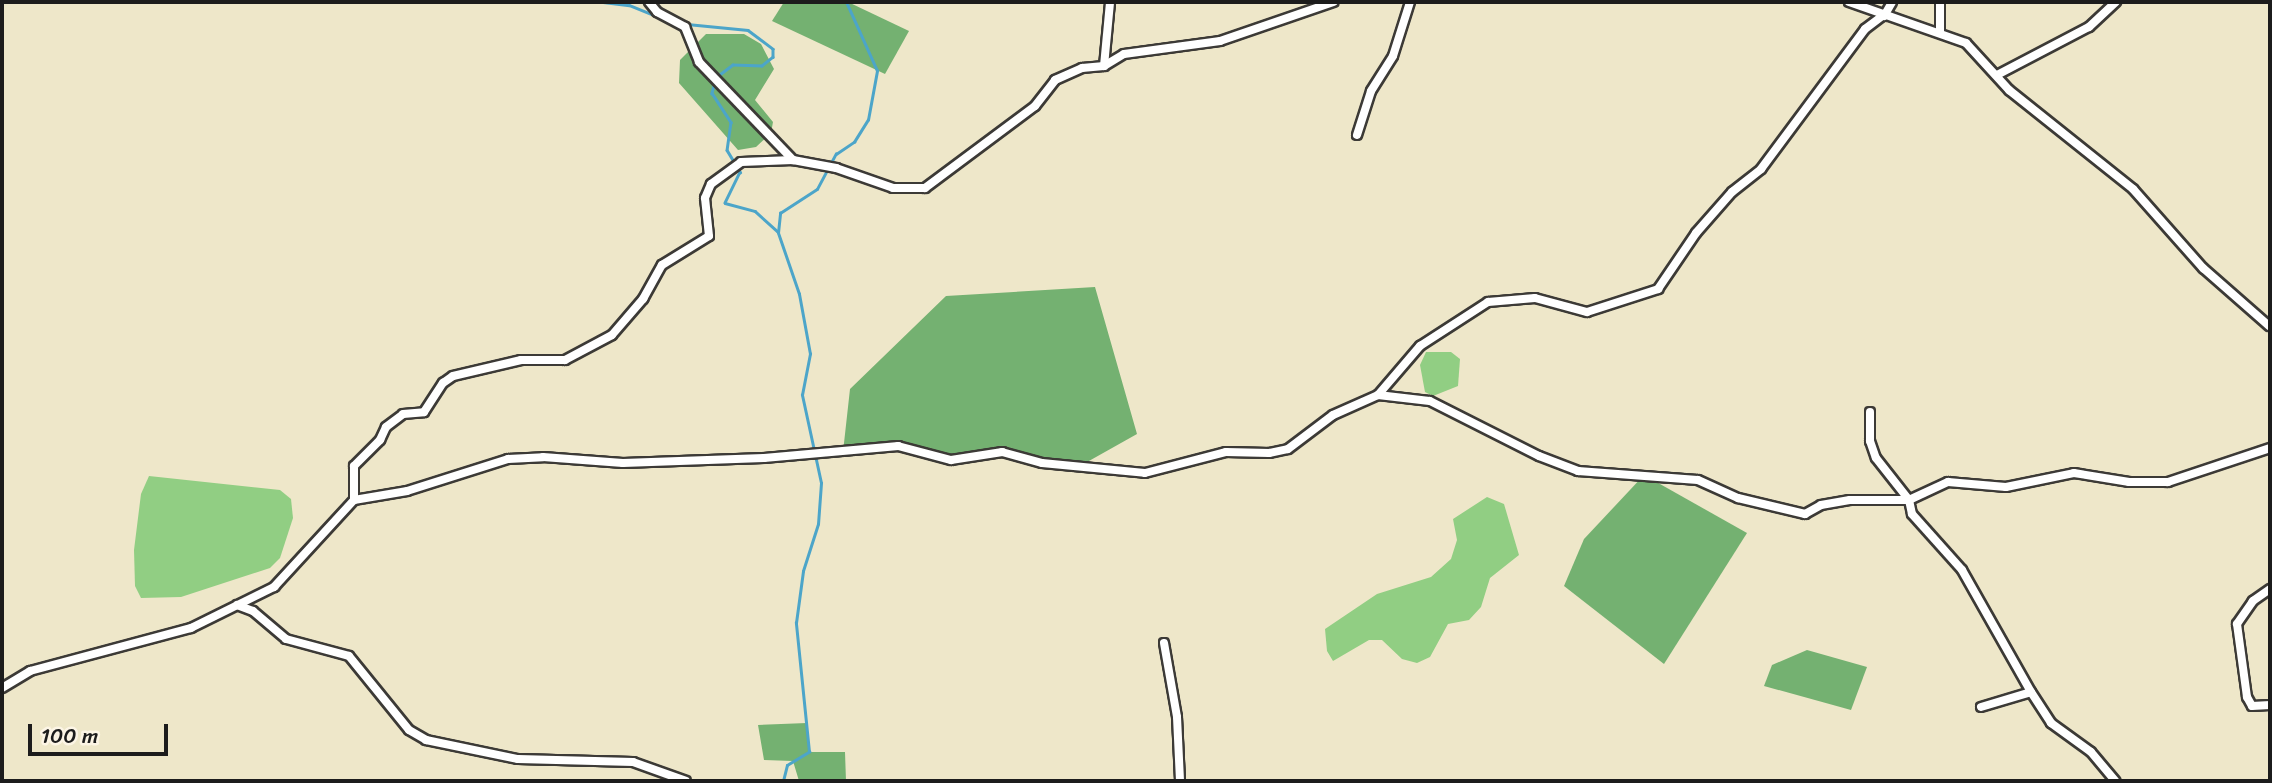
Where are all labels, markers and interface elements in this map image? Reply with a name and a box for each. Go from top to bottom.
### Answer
scale bar [32,710,172,754]
text: 100 m [41,717,98,755]

